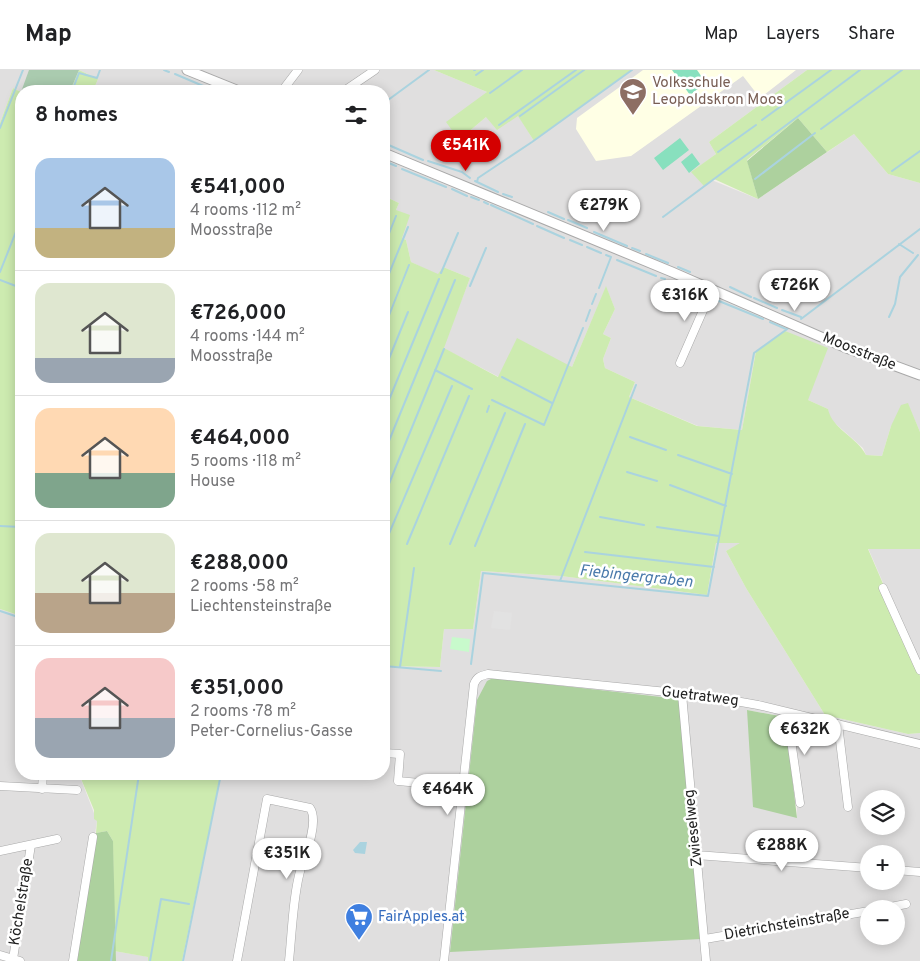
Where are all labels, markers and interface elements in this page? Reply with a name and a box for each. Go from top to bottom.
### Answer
text: Map [25,20,72,50]
text: Map [704,23,738,46]
text: Layers [766,23,820,46]
text: Share [848,23,895,46]
place label: Volksschule Leopoldskron Moos [652,74,783,110]
school or university icon: Volksschule Leopoldskron Moos [618,77,648,116]
icon: filters [342,101,370,129]
text: 8 homes [35,102,118,129]
pin: €541K [431,129,501,172]
text: €541K [442,136,490,156]
text: €541,000 [190,174,286,201]
icon: home [75,178,135,238]
pin: €279K [569,190,639,232]
text: €279K [579,196,629,216]
text: 4 rooms · 112 m² [190,201,301,221]
text: Moosstraße [190,221,273,241]
pin: €726K [760,270,830,312]
text: €726K [770,276,820,296]
pin: €316K [650,280,720,322]
text: €316K [661,286,709,306]
text: €726,000 [190,300,287,327]
icon: home [75,303,135,363]
text: 4 rooms · 144 m² [190,327,305,347]
street label: Moosstraße [819,329,899,375]
text: Moosstraße [190,347,273,367]
text: €464,000 [190,425,290,452]
icon: home [75,428,135,488]
text: 5 rooms · 118 m² [190,452,301,472]
text: House [190,472,235,492]
text: €288,000 [190,550,289,577]
icon: home [75,553,135,613]
water label: Fiebingergraben [578,561,694,593]
text: 2 rooms · 58 m² [190,577,299,597]
text: Liechtensteinstraße [190,597,332,617]
text: €351,000 [190,675,284,702]
icon: home [75,678,135,738]
street label: Guetratweg [660,683,740,711]
text: 2 rooms · 78 m² [190,702,296,722]
pin: €632K [770,714,840,756]
text: €632K [780,720,830,740]
text: Peter-Cornelius-Gasse [190,722,353,742]
pin: €464K [413,774,483,816]
text: €464K [422,780,474,800]
street label: Zwieselweg [680,788,708,868]
map controls [860,790,905,945]
button: layers [860,790,905,835]
pin: €288K [747,830,817,872]
text: €288K [756,836,808,856]
pin: €351K [252,838,322,880]
text: €351K [263,844,311,864]
button: + [860,845,905,890]
street label: Köchelstraße [6,857,38,947]
button: − [860,900,905,945]
supermarket icon: FairApples.at [344,902,374,941]
street label: Dietrichsteinstraße [723,905,851,945]
place label: FairApples.at [378,908,465,927]

